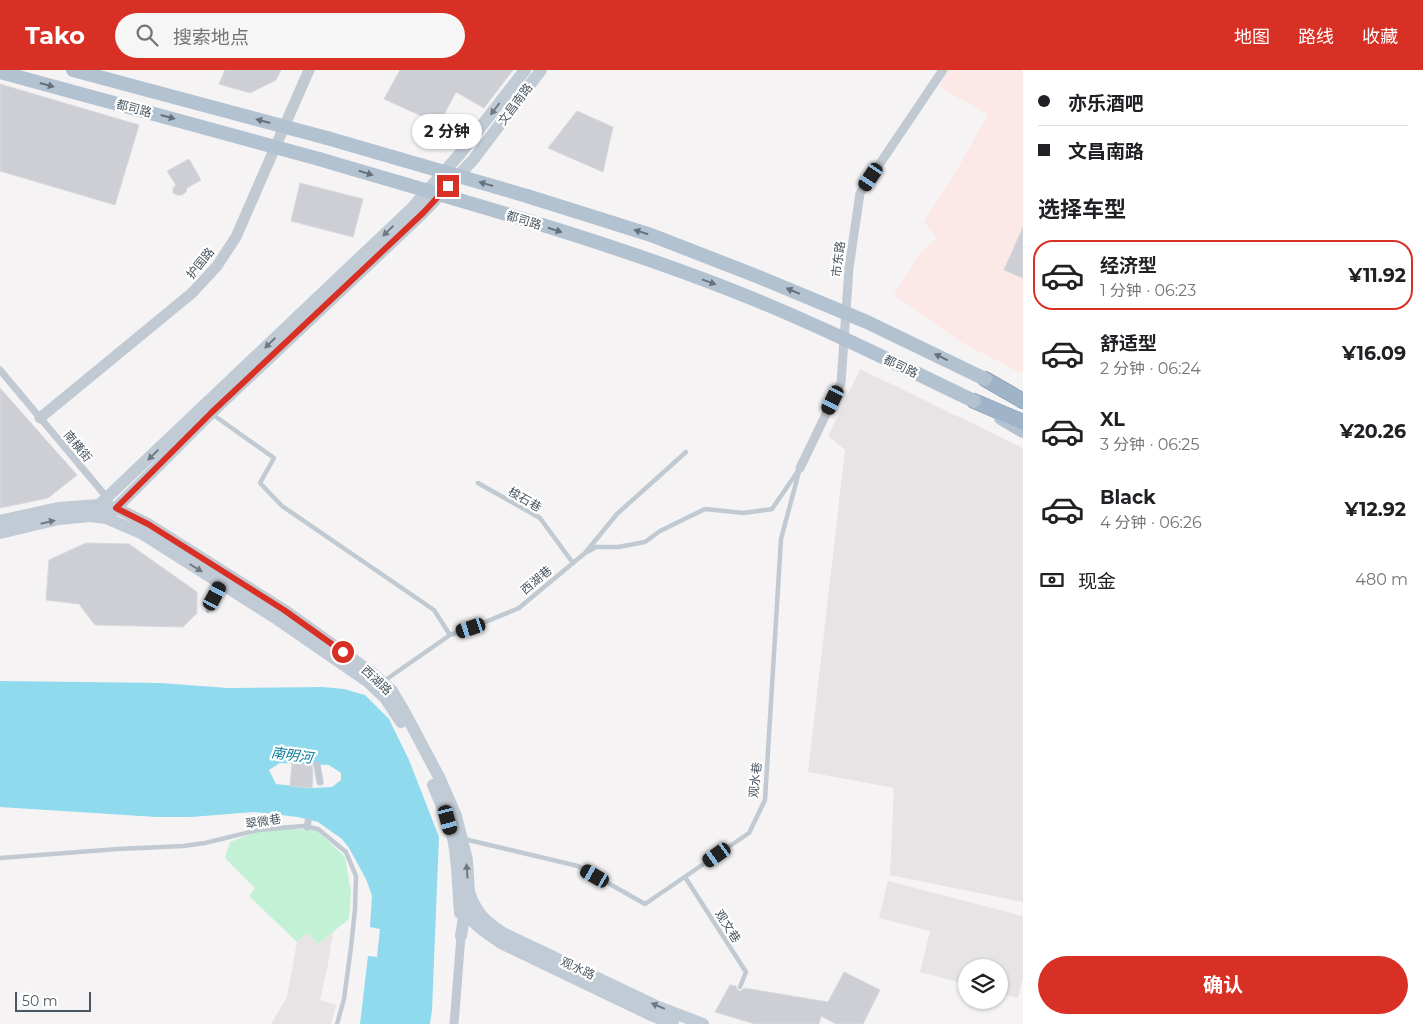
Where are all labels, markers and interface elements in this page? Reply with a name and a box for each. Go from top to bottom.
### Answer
search box [115,13,465,58]
text: Tako [25,21,85,50]
icon: search [133,21,161,49]
text: 搜索地点 [173,26,249,49]
text: 地图 [1234,26,1270,48]
text: 路线 [1298,26,1334,48]
text: 收藏 [1362,26,1398,48]
street label: 文昌南路 [495,80,535,128]
one-way arrow [40,81,55,89]
text: 亦乐酒吧 [1068,92,1144,115]
street label: 都司路 [115,96,153,120]
one-way arrow [490,102,500,116]
one-way arrow [160,114,175,122]
callout: 2 分钟 [413,114,483,148]
one-way arrow [255,117,270,125]
text: 2 分钟 [424,122,470,141]
text: 文昌南路 [1068,140,1144,163]
car [856,160,885,194]
one-way arrow [359,169,374,177]
route end [437,175,459,197]
one-way arrow [478,180,493,188]
text: 选择车型 [1038,196,1126,223]
street label: 都司路 [505,208,543,232]
one-way arrow [382,225,394,237]
one-way arrow [548,226,563,234]
one-way arrow [634,227,649,235]
street label: 市东路 [828,240,848,278]
street label: 护国路 [183,244,217,282]
icon: car [1040,253,1085,298]
text: 经济型 [1100,254,1157,277]
text: ¥11.92 [1348,264,1406,287]
one-way arrow [702,278,717,286]
text: 1 分钟 · 06:23 [1100,281,1196,300]
one-way arrow [786,286,800,294]
icon: car [1040,331,1085,376]
text: 舒适型 [1100,332,1157,355]
one-way arrow [265,337,277,349]
text: ¥16.09 [1342,342,1406,365]
street label: 都司路 [882,351,920,381]
one-way arrow [934,353,948,361]
text: 2 分钟 · 06:24 [1100,359,1201,378]
car [819,383,846,417]
text: XL [1100,408,1125,431]
icon: car [1040,409,1085,454]
text: ¥20.26 [1340,420,1406,443]
street label: 南横街 [61,427,95,465]
text: 3 分钟 · 06:25 [1100,435,1200,454]
one-way arrow [147,449,159,461]
street label: 梭石巷 [506,484,544,514]
text: Black [1100,486,1156,509]
icon: car [1040,487,1085,532]
text: ¥12.92 [1344,498,1406,521]
text: 4 分钟 · 06:26 [1100,513,1202,532]
one-way arrow [40,518,55,526]
one-way arrow [190,563,203,573]
street label: 西湖巷 [517,563,555,597]
icon: cash [1038,566,1066,594]
text: 现金 [1078,570,1116,593]
text: 480 m [1355,570,1408,589]
car [201,579,228,613]
car [454,616,487,640]
route start [332,641,354,663]
street label: 西湖路 [359,662,395,698]
water label: 南明河 [270,743,317,767]
street label: 观水巷 [746,761,764,799]
car [436,804,459,836]
street label: 翠微巷 [244,811,282,831]
car [700,840,733,870]
one-way arrow [463,862,471,878]
car [578,862,611,890]
street label: 观文巷 [712,907,744,945]
street label: 观水路 [559,954,597,982]
button: 确认 [1038,956,1408,1014]
map controls [958,959,1008,1009]
button: layers [958,959,1008,1009]
scale bar [15,989,91,1012]
text: 50 m [22,992,58,1010]
one-way arrow [650,1002,665,1010]

